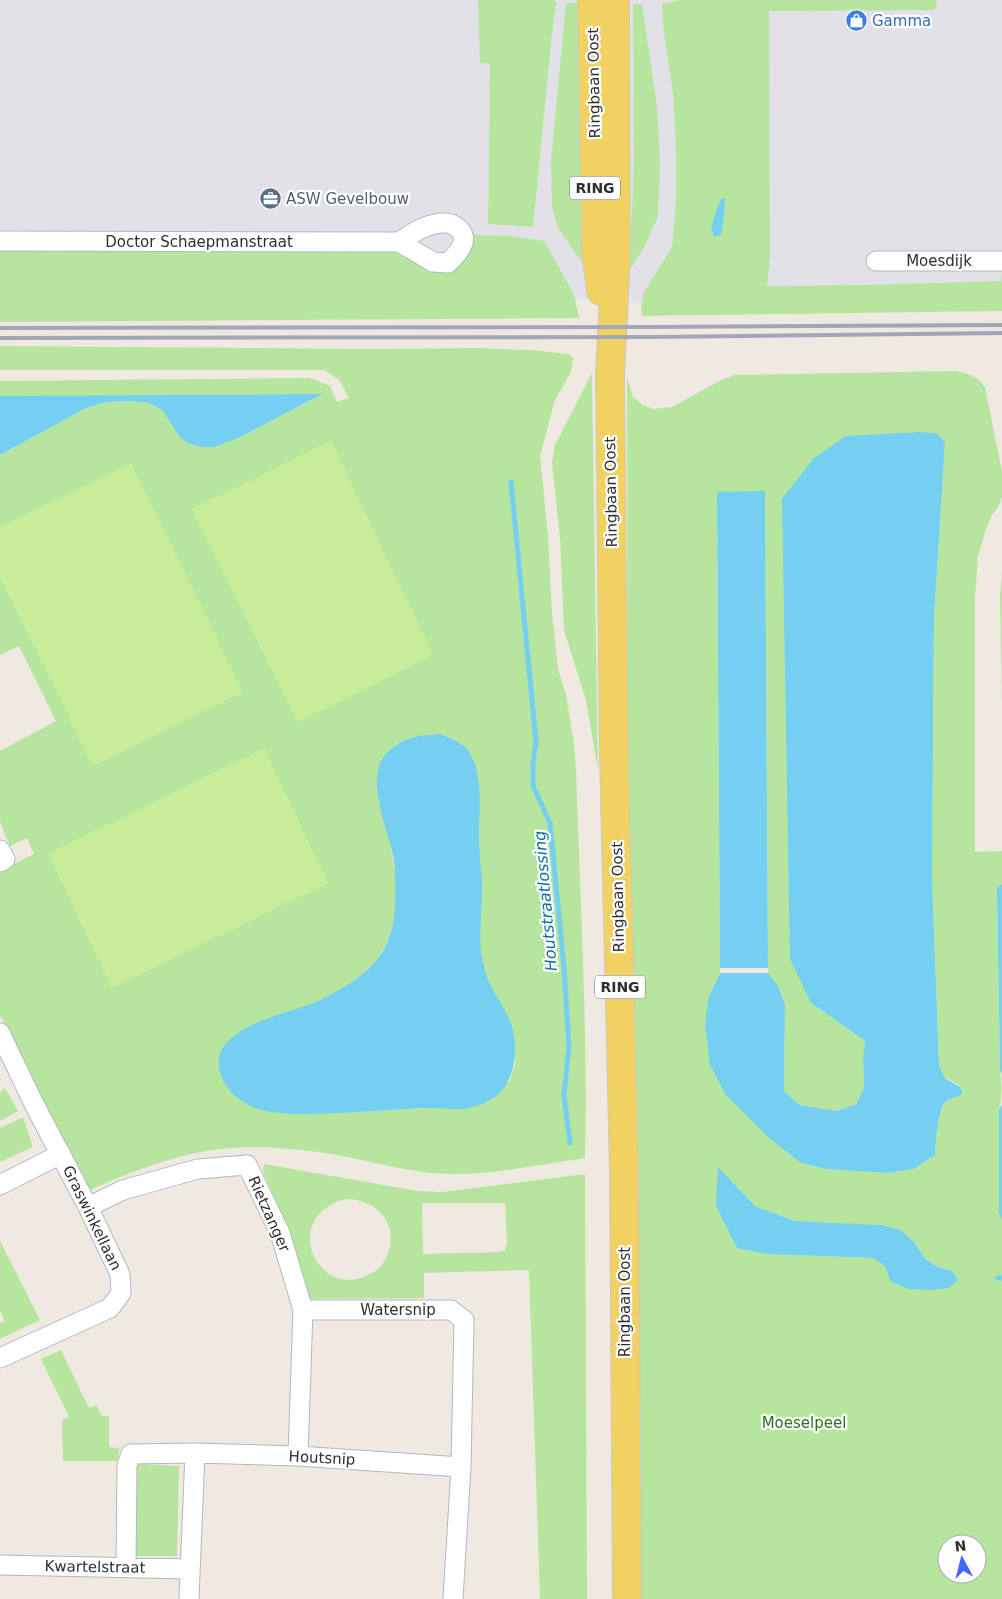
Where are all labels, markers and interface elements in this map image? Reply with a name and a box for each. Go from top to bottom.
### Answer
shop icon: Gamma [844,9,868,33]
place label: Gamma [872,12,931,30]
street label: Ringbaan Oost [584,27,604,138]
road number: RING [570,177,620,200]
office icon: ASW Gevelbouw [258,187,282,211]
place label: ASW Gevelbouw [286,190,409,208]
street label: Doctor Schaepmanstraat [105,233,293,251]
street label: Moesdijk [906,252,972,270]
street label: Ringbaan Oost [601,436,621,547]
water label: Houtstraatlossing [530,830,561,972]
street label: Ringbaan Oost [608,841,628,952]
road number: RING [595,976,645,999]
street label: Graswinkellaan [59,1163,125,1273]
street label: Rietzanger [244,1173,294,1256]
street label: Ringbaan Oost [616,1247,634,1357]
street label: Watersnip [360,1301,436,1319]
park label: Moeselpeel [762,1414,846,1432]
street label: Houtsnip [288,1447,356,1469]
north arrow [937,1534,987,1584]
text: N [954,1537,967,1555]
street label: Kwartelstraat [44,1557,146,1577]

